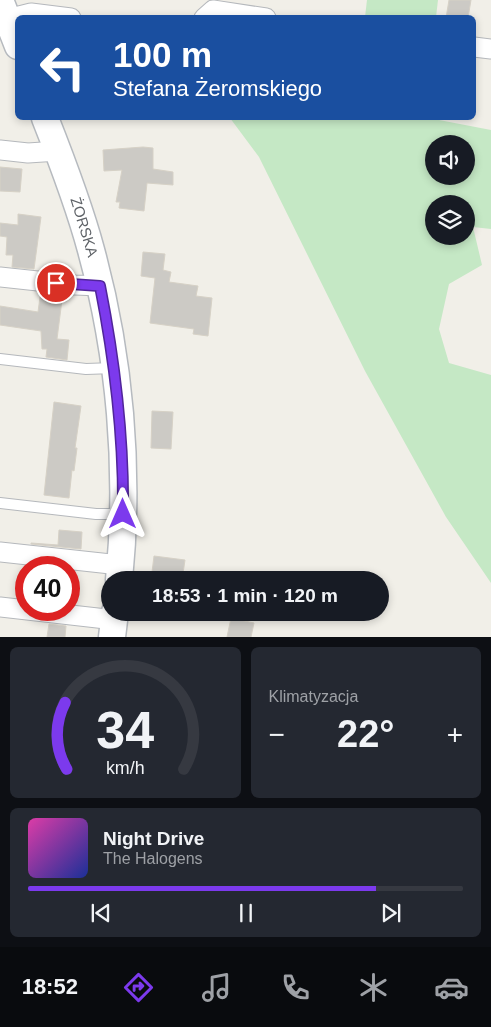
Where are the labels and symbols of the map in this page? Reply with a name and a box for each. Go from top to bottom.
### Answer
street label: ŻORSKA [67,195,102,259]
pin [35,262,77,304]
position arrow [96,487,148,539]
speed limit sign: 40 [15,556,80,621]

